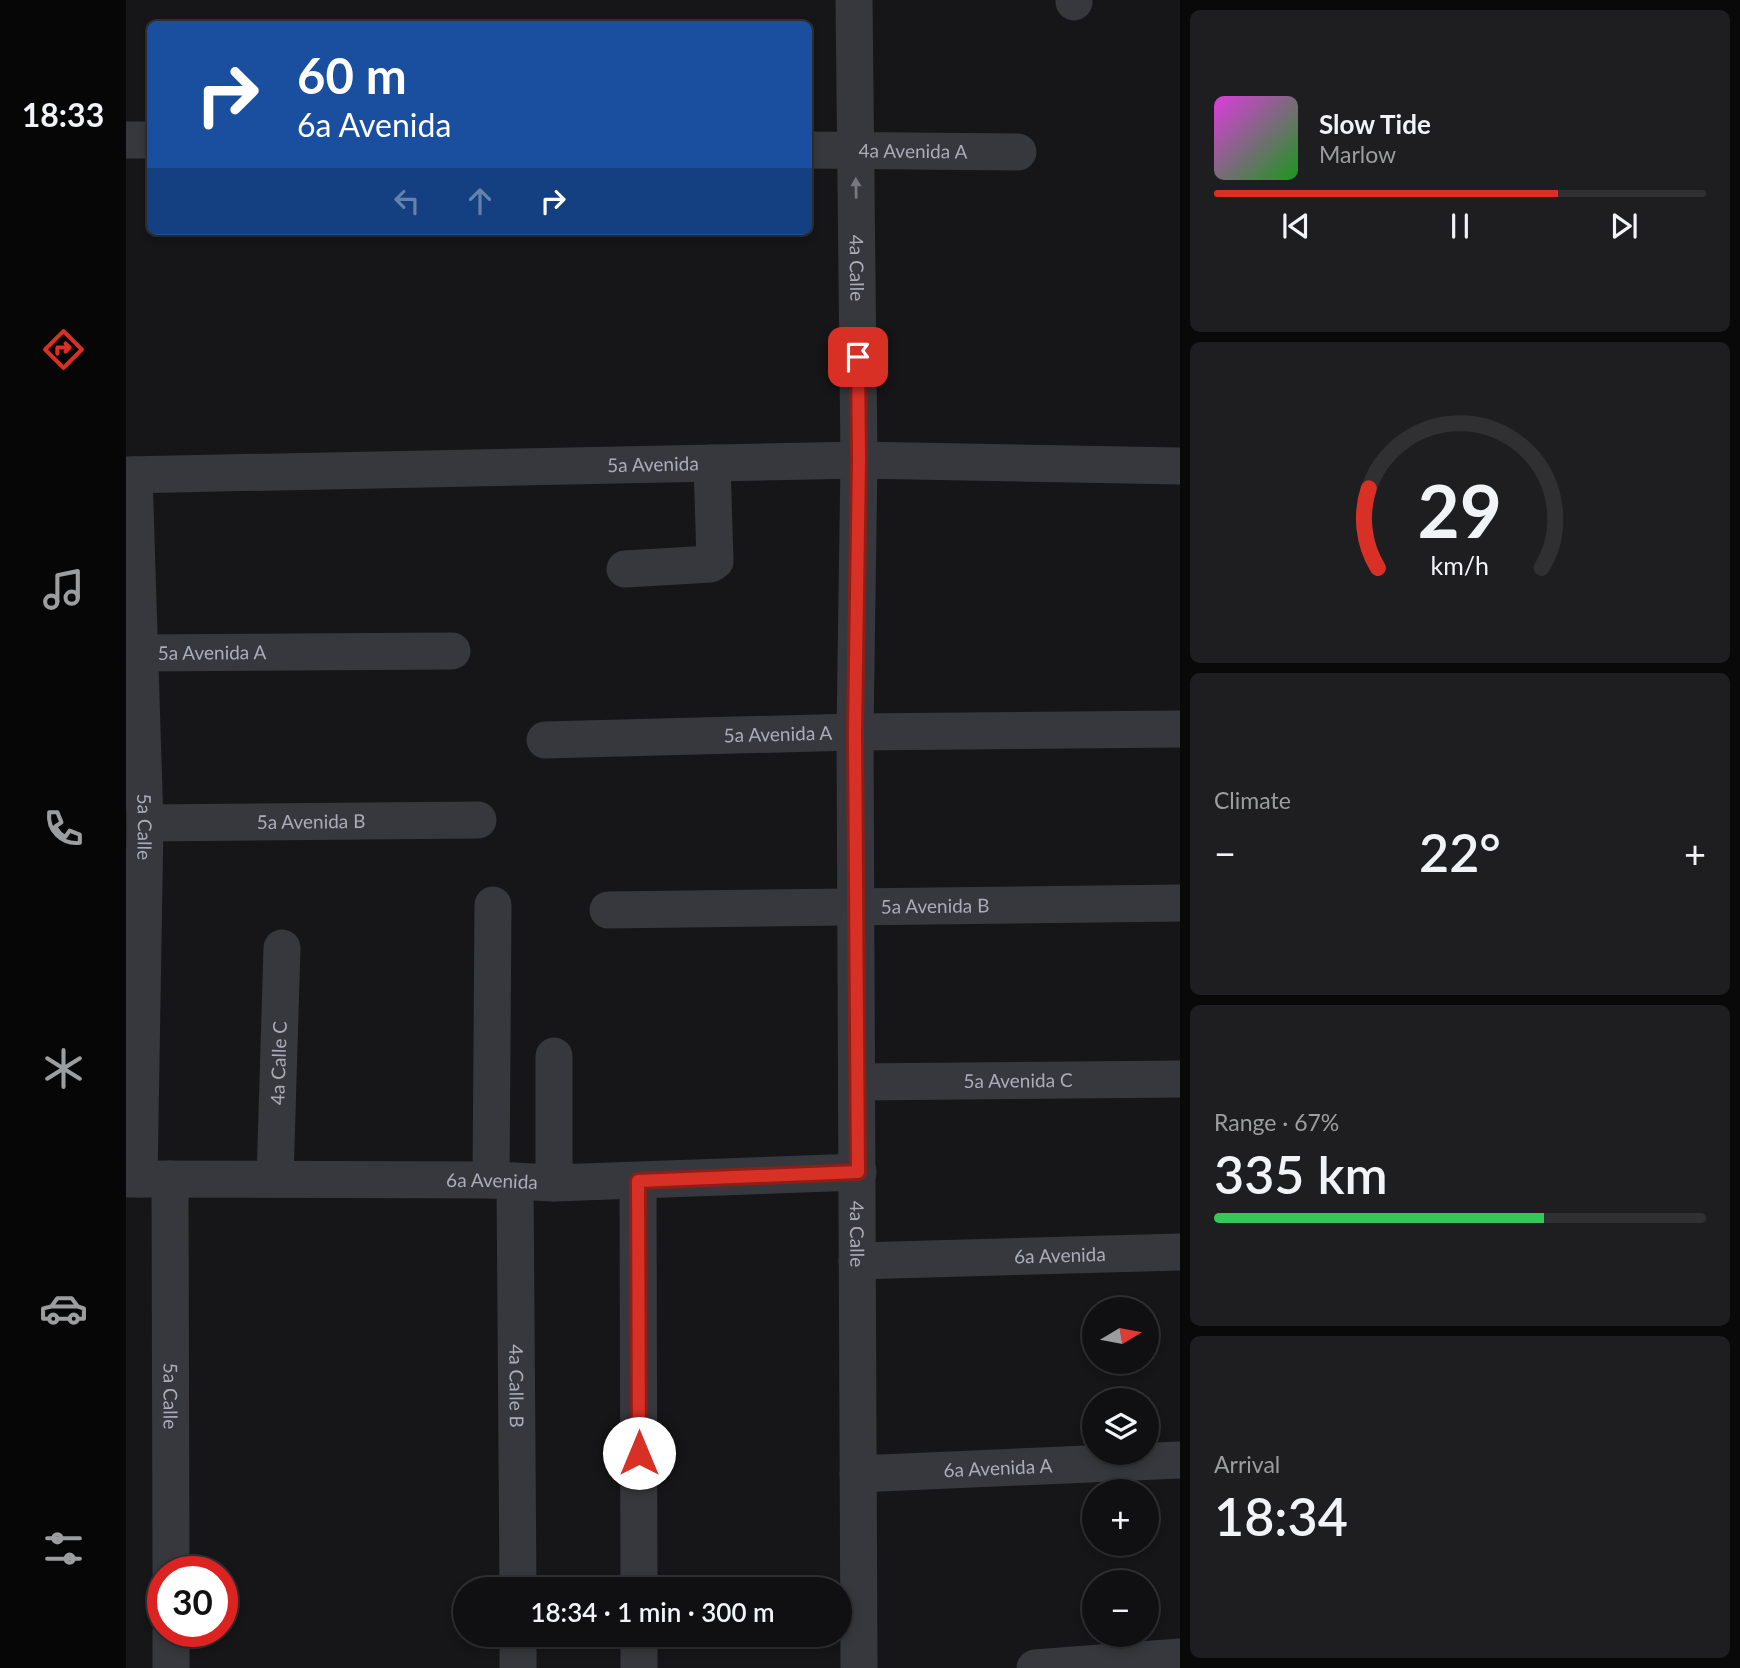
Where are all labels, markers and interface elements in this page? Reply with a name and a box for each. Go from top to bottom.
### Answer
text: 60 m [297,46,407,104]
icon: right [182,49,273,140]
text: 18:33 [22,95,104,134]
text: 6a Avenida [297,105,451,144]
text: Slow Tide [1319,108,1431,140]
street label: 4a Avenida A [858,138,968,163]
text: Marlow [1319,140,1396,168]
one-way arrow [850,177,862,199]
icon: left [388,182,426,220]
icon: ahead [461,182,499,220]
icon: right [534,182,572,220]
icon: previous [1277,207,1315,245]
icon: pause [1441,207,1479,245]
icon: next [1605,207,1643,245]
street label: 4a Calle [846,235,869,301]
icon: directions [39,325,88,374]
pin [828,327,888,387]
icon: arrive [839,338,877,376]
street label: 5a Avenida [607,451,699,476]
text: 29 [1418,467,1502,555]
text: km/h [1431,550,1489,580]
icon: music [39,565,88,614]
street label: 5a Avenida A [158,640,267,664]
street label: 5a Avenida A [723,721,833,746]
text: Climate [1214,786,1291,814]
street label: 5a Calle [133,793,157,860]
icon: phone [39,804,88,853]
street label: 5a Avenida B [256,809,366,833]
text: 22° [1419,821,1501,883]
text: − [1214,830,1236,876]
text: + [1684,830,1706,876]
street label: 5a Avenida B [880,893,990,918]
street label: 4a Calle C [265,1020,291,1105]
icon: climate [39,1044,88,1093]
street label: 5a Avenida C [963,1068,1073,1092]
text: Range · 67% [1214,1108,1339,1136]
text: 335 km [1214,1143,1388,1205]
street label: 6a Avenida [446,1168,538,1193]
street label: 4a Calle [846,1201,869,1267]
street label: 6a Avenida [1014,1242,1106,1268]
icon: car [39,1284,88,1333]
north arrow [1082,1297,1158,1374]
map controls [1082,1297,1159,1647]
street label: 4a Calle B [505,1344,529,1428]
street label: 5a Calle [159,1363,183,1429]
button: layers [1082,1388,1159,1465]
position arrow [602,1416,676,1490]
text: Arrival [1214,1450,1280,1478]
street label: 6a Avenida A [943,1454,1053,1481]
button: + [1082,1479,1159,1556]
text: 18:34 [1214,1485,1348,1547]
icon: filters [39,1524,88,1573]
speed limit sign: 30 [147,1556,238,1647]
button: − [1082,1570,1159,1647]
text: 18:34 · 1 min · 300 m [530,1596,775,1628]

